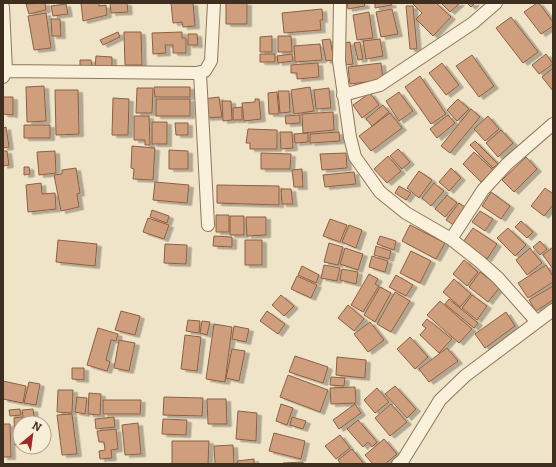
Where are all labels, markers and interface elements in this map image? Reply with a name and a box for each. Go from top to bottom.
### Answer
north arrow [12,415,52,455]
text: N [30,419,44,435]

